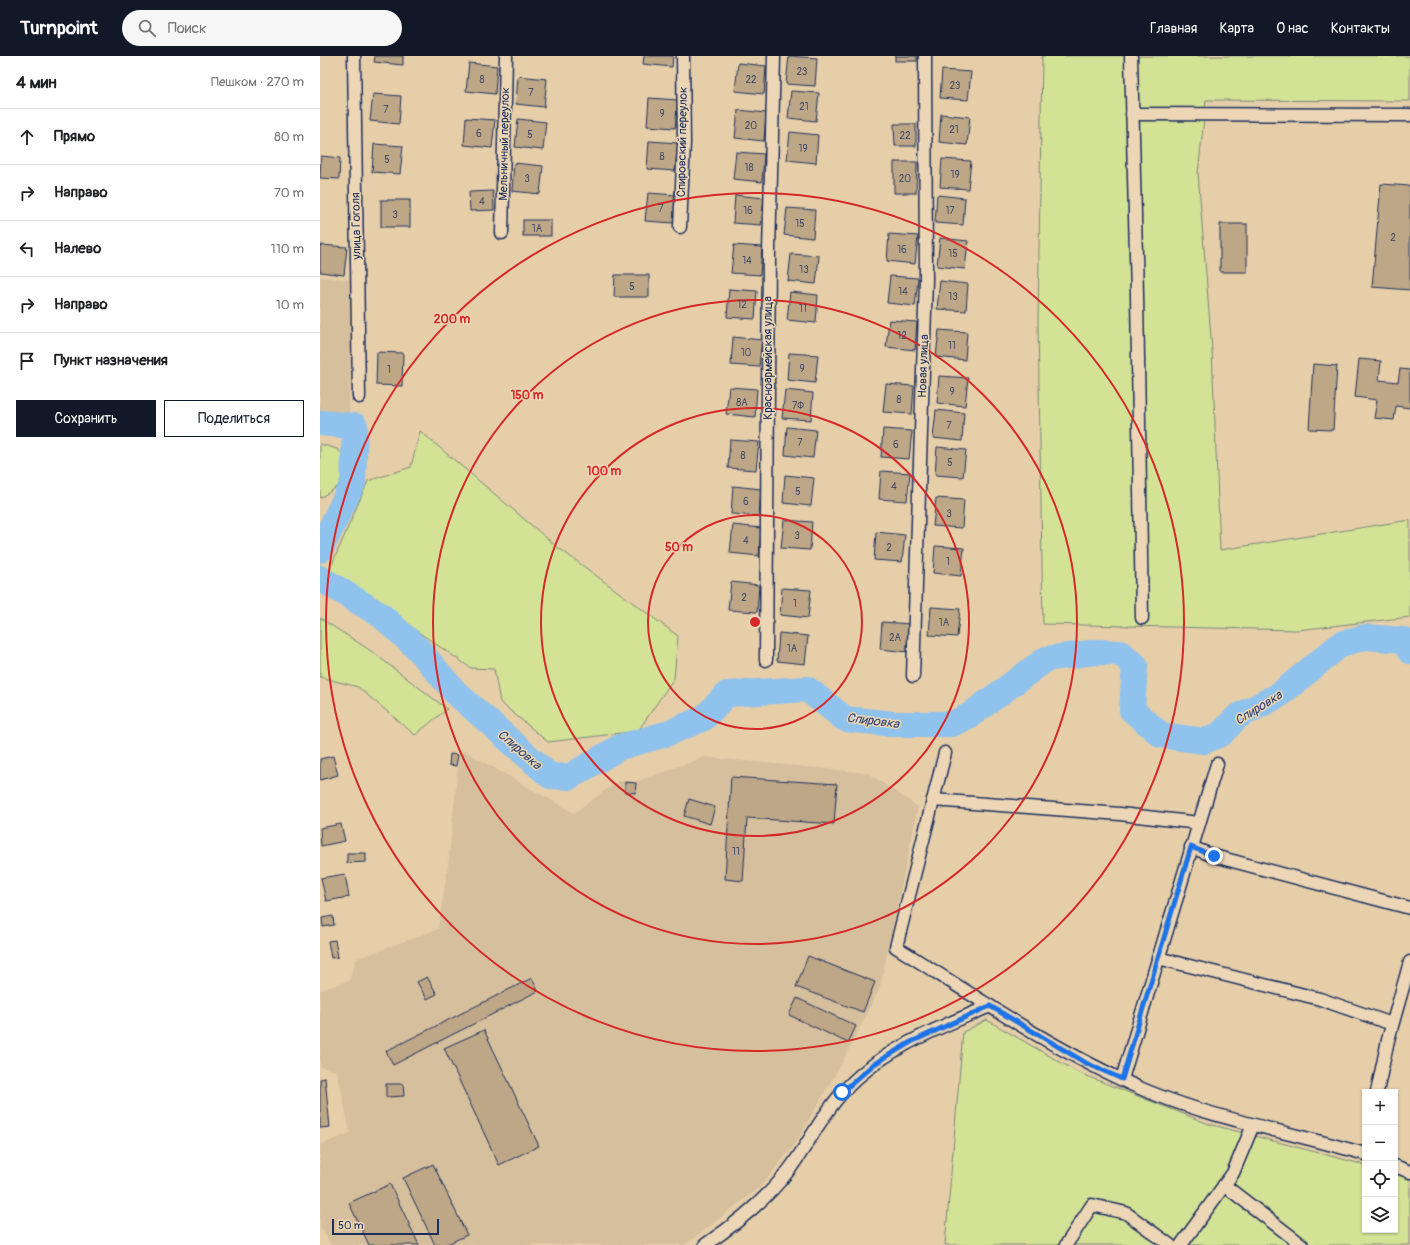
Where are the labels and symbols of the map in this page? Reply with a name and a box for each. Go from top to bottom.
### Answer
house number: 23 [797,66,808,78]
house number: 8 [479,74,485,86]
house number: 22 [745,74,757,86]
house number: 23 [950,80,961,92]
street label: Мельничный переулок [496,87,513,201]
house number: 7 [528,87,534,99]
street label: Спировский переулок [674,87,691,197]
house number: 21 [799,101,809,113]
house number: 7 [383,104,389,116]
house number: 9 [659,108,665,120]
house number: 20 [745,120,757,132]
house number: 21 [949,124,959,136]
house number: 6 [476,128,482,140]
house number: 5 [527,129,533,141]
house number: 22 [899,130,911,142]
house number: 19 [798,143,808,155]
house number: 8 [659,151,665,163]
house number: 5 [384,154,390,166]
house number: 18 [745,162,753,174]
house number: 19 [950,169,960,181]
house number: 3 [524,173,530,185]
house number: 20 [899,173,911,185]
street label: улица Гоголя [348,192,365,261]
house number: 4 [479,196,485,208]
house number: 7 [658,203,664,215]
house number: 16 [743,205,753,217]
house number: 17 [945,205,955,217]
house number: 3 [392,209,398,221]
house number: 15 [795,218,805,230]
house number: 1А [532,223,543,235]
house number: 2 [1390,232,1396,244]
house number: 16 [897,244,907,256]
house number: 15 [948,248,958,260]
house number: 14 [742,255,752,267]
house number: 13 [799,264,809,276]
house number: 5 [629,281,635,293]
house number: 14 [898,286,908,298]
house number: 13 [948,291,958,303]
street label: Красноармейская улица [761,296,776,420]
house number: 12 [737,299,747,311]
house number: 11 [799,303,807,315]
text: 200 m [434,312,471,327]
house number: 12 [897,330,907,342]
street label: Новая улица [915,334,932,398]
house number: 11 [948,340,956,352]
house number: 10 [741,347,752,359]
house number: 9 [799,363,805,375]
house number: 1 [387,364,391,376]
house number: 9 [949,386,955,398]
text: 150 m [511,388,544,403]
house number: 8 [896,394,902,406]
house number: 8А [736,397,748,409]
house number: 7Ф [792,400,804,412]
house number: 7 [946,420,952,432]
house number: 7 [797,437,803,449]
house number: 6 [893,439,899,451]
house number: 8 [740,450,746,462]
house number: 5 [947,457,953,469]
text: 100 m [587,464,622,479]
house number: 4 [891,481,897,493]
house number: 5 [795,486,801,498]
house number: 6 [743,496,749,508]
house number: 3 [946,508,952,520]
house number: 3 [794,530,800,542]
house number: 4 [743,535,749,547]
text: 50 m [665,540,693,555]
house number: 2 [886,542,892,554]
house number: 1 [946,556,950,568]
house number: 2 [741,592,747,604]
house number: 1 [793,598,797,610]
centre of rings [748,615,762,629]
house number: 1А [939,617,950,629]
house number: 2А [889,632,902,644]
house number: 1А [787,643,798,655]
water label: Спировка [1232,687,1286,729]
water label: Спировка [846,710,901,732]
water label: Спировка [494,726,545,774]
house number: 11 [732,846,740,858]
route end [1205,847,1223,865]
route start [833,1083,851,1101]
scale bar [332,1217,439,1236]

